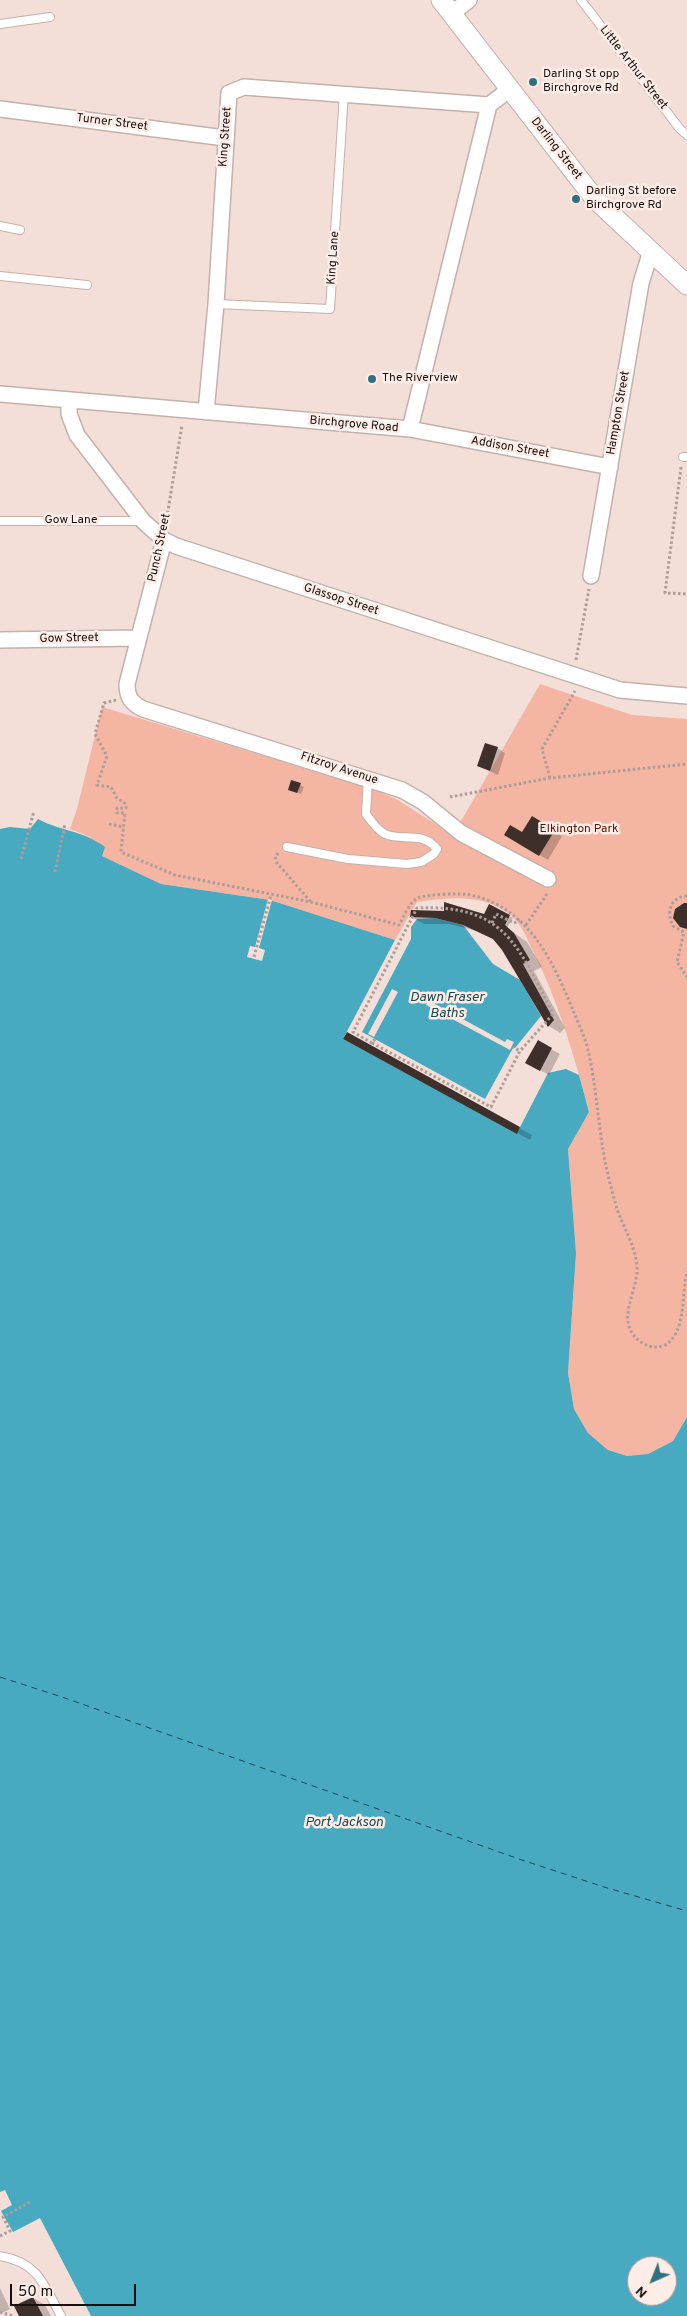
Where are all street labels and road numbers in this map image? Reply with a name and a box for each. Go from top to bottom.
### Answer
street label: Little Arthur Street [596,23,670,113]
street label: King Street [217,106,235,168]
street label: Turner Street [75,111,149,135]
street label: Darling Street [527,115,585,183]
street label: King Lane [325,231,343,285]
street label: Hampton Street [605,370,633,456]
street label: Birchgrove Road [309,414,399,436]
street label: Addison Street [470,434,550,462]
street label: Punch Street [146,512,174,584]
street label: Gow Lane [45,514,97,528]
street label: Glassop Street [302,581,380,619]
street label: Gow Street [39,631,99,647]
street label: Fitzroy Avenue [298,750,380,788]

